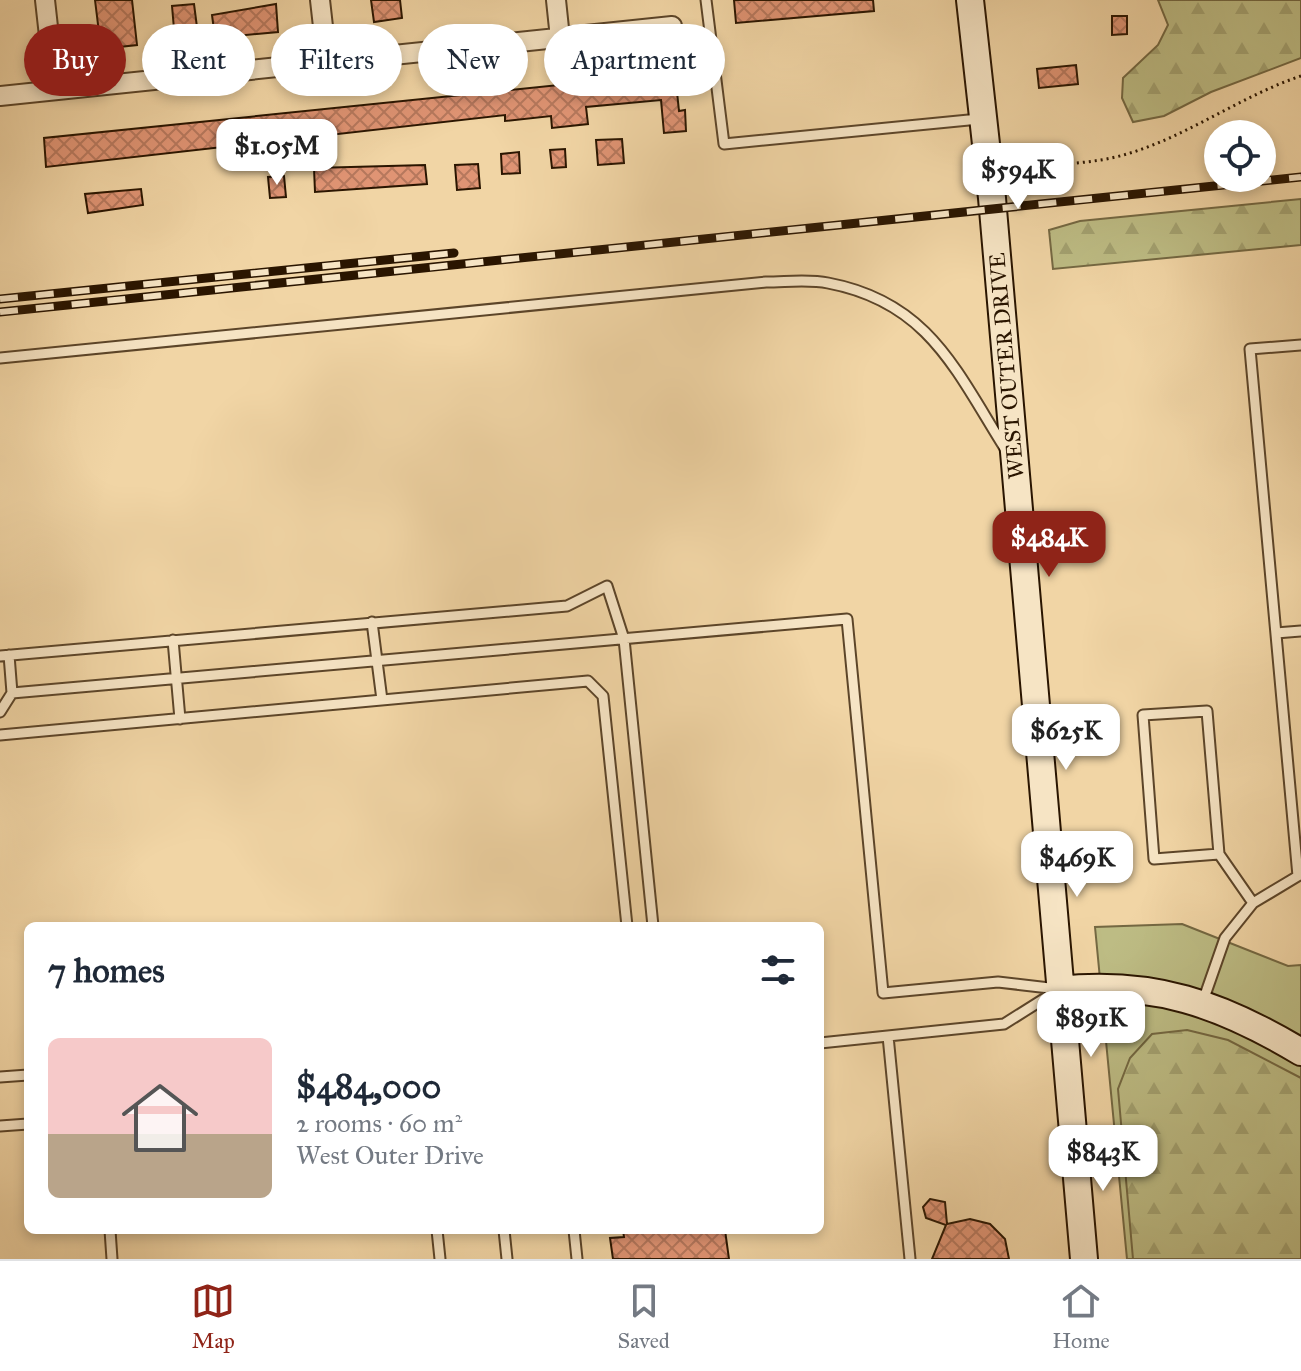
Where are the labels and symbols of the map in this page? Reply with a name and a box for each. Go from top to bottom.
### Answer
pin: $1.05M [212,119,342,187]
pin: $594K [962,143,1074,211]
street label: WEST OUTER DRIVE [983,251,1030,480]
pin: $484K [993,511,1105,579]
pin: $625K [1010,704,1122,772]
pin: $469K [1021,831,1133,899]
pin: $891K [1035,991,1147,1059]
pin: $843K [1047,1125,1159,1193]

